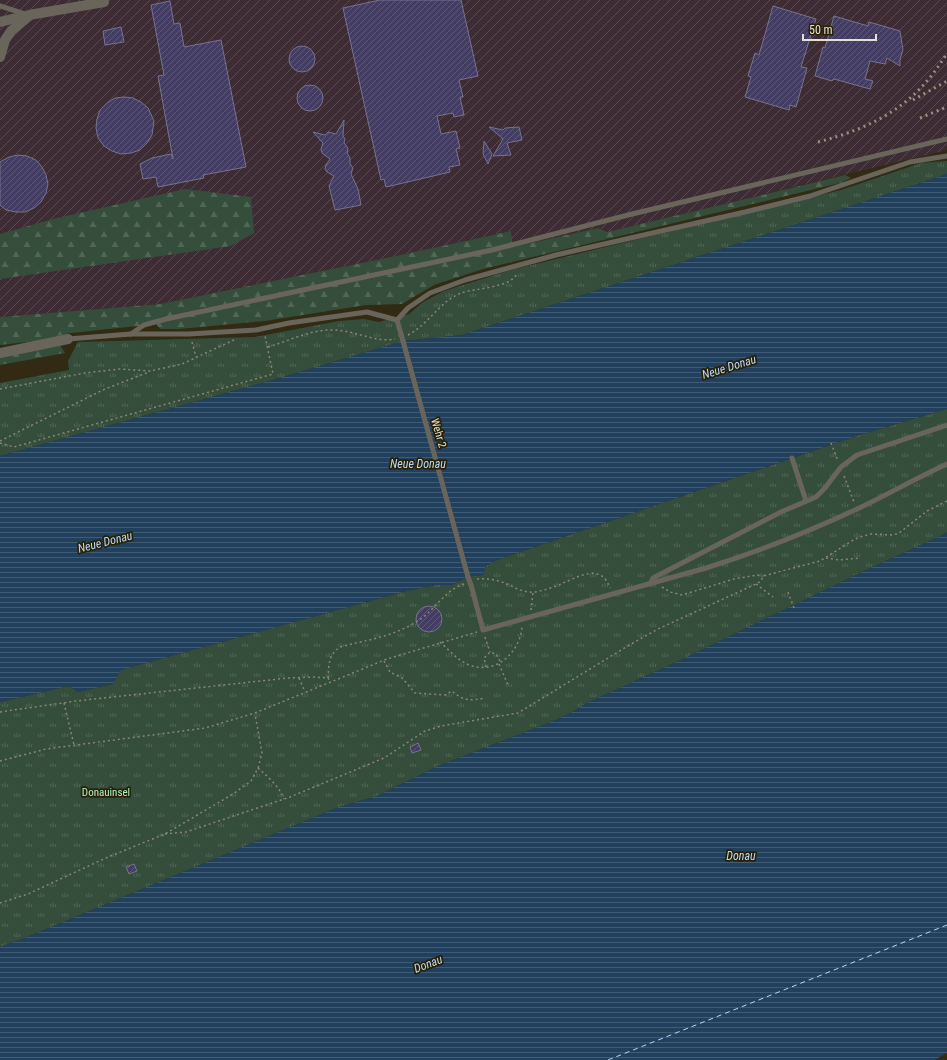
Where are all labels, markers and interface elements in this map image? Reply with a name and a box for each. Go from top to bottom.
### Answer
scale bar [803,16,876,42]
text: 50 m [809,23,833,37]
water label: Neue Donau [700,352,758,382]
street label: Wehr 2 [428,417,449,449]
water label: Neue Donau [390,457,446,471]
water label: Neue Donau [76,528,134,556]
park label: Donauinsel [82,786,130,799]
water label: Donau [726,849,756,863]
water label: Donau [412,952,445,976]

